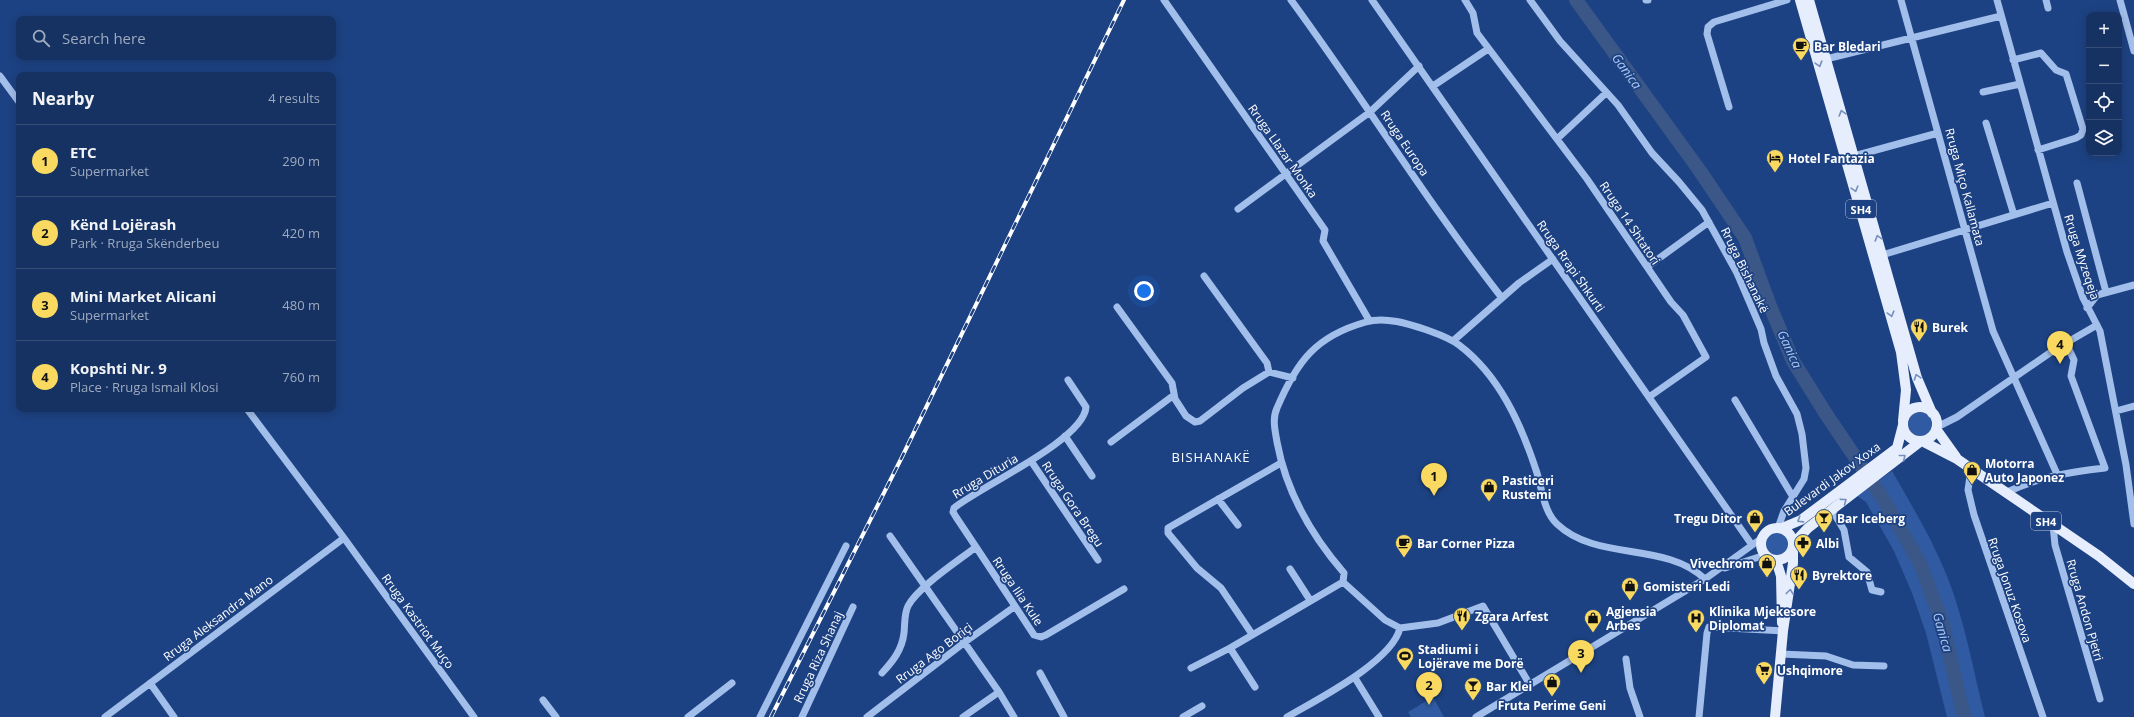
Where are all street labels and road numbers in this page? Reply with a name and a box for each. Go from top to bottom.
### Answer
street label: Rruga Llazar Monka [1244,101,1322,201]
street label: Rruga Europa [1377,107,1433,179]
street label: Rruga Miço Kallamata [1941,126,1989,248]
street label: Rruga 14 Shtatori [1596,178,1664,268]
road number: SH4 [1846,200,1876,218]
street label: Rruga Myzeqeja [2060,212,2104,302]
street label: Rruga Rrapi Shkurti [1533,217,1609,315]
street label: Rruga Bishanakë [1717,224,1773,316]
street label: Bulevardi Jakov Xoxa [1780,438,1884,520]
street label: Rruga Dituria [949,450,1021,502]
street label: Rruga Gora Bregu [1038,458,1108,550]
road number: SH4 [2031,512,2061,530]
street label: Rruga Jonuz Kosova [1984,535,2036,645]
street label: Rruga Ilia Kule [989,553,1047,629]
street label: Rruga Andon Pjetri [2062,557,2108,663]
street label: Rruga Kastriot Muço [378,570,458,672]
street label: Rruga Aleksandra Mano [160,571,276,665]
street label: Rruga Riza Shanaj [789,608,847,706]
street label: Rruga Ago Boriçi [892,618,976,688]

